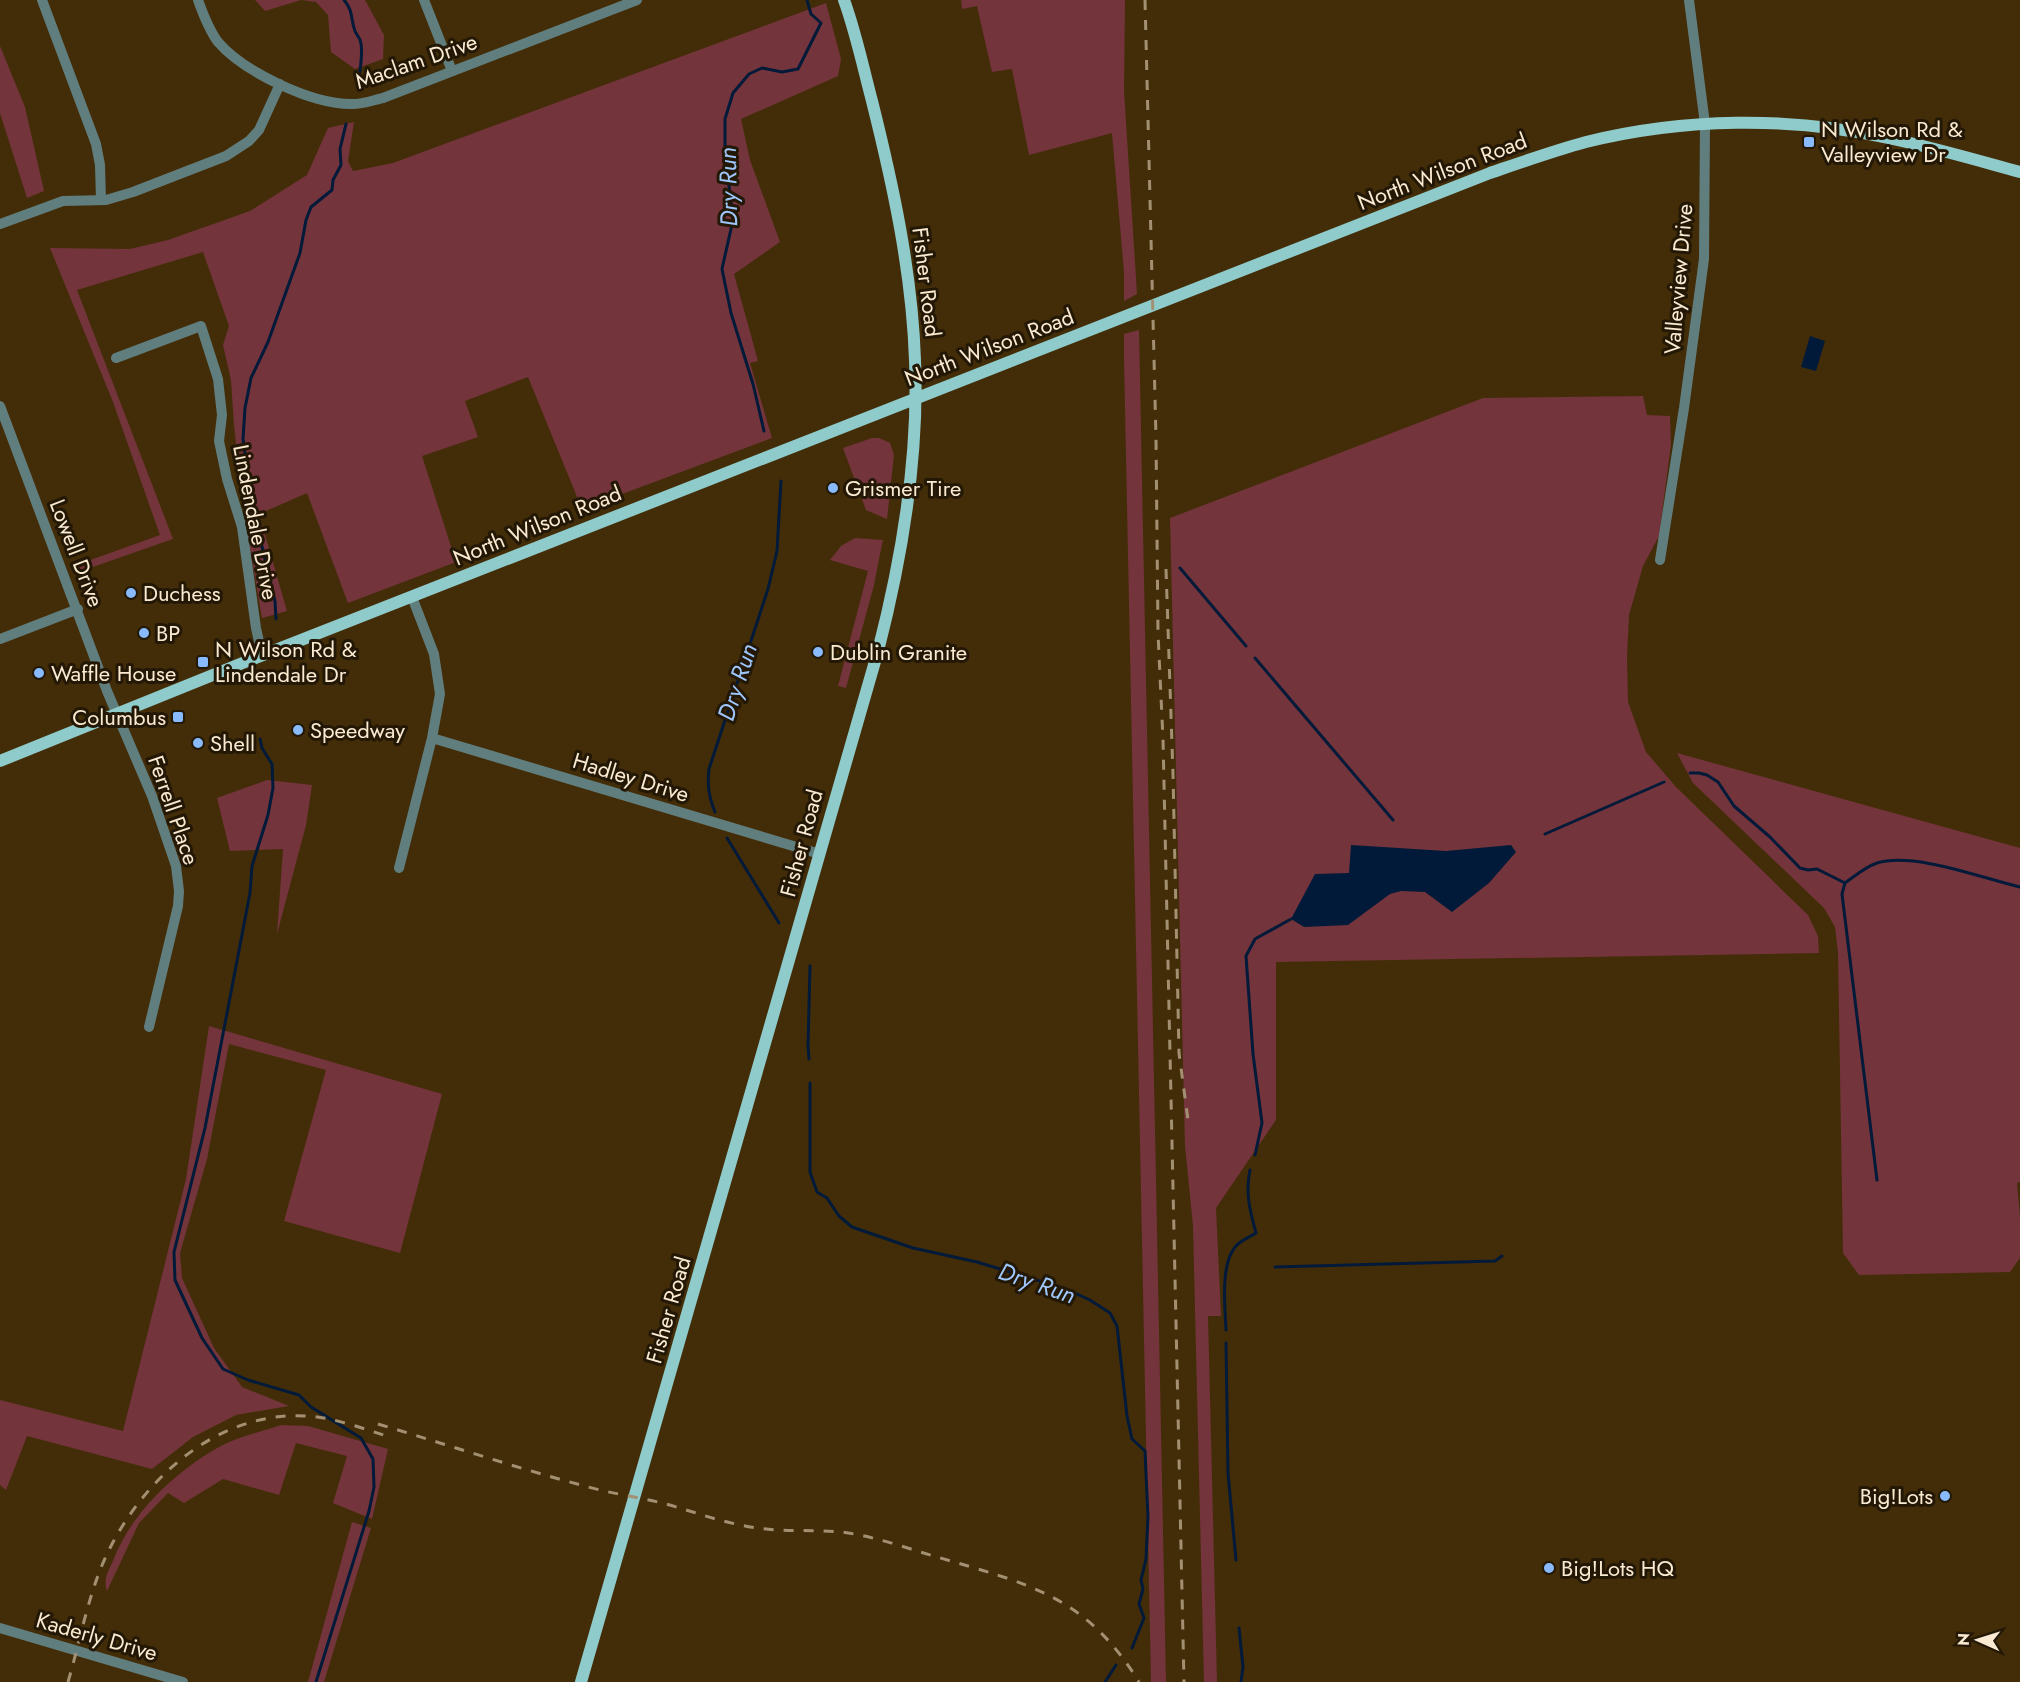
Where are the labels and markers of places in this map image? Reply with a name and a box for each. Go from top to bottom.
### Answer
place label: N Wilson Rd & Valleyview Dr [1821,113,1963,170]
marker: N Wilson Rd & Valleyview Dr [1802,135,1816,149]
place label: Grismer Tire [845,472,961,504]
marker: Grismer Tire [826,481,840,495]
place label: Duchess [143,577,221,609]
marker: Duchess [124,586,138,600]
place label: BP [156,617,180,649]
marker: BP [137,626,151,640]
place label: N Wilson Rd & Lindendale Dr [215,633,357,690]
place label: Dublin Granite [830,636,967,668]
marker: Dublin Granite [811,645,825,659]
marker: N Wilson Rd & Lindendale Dr [196,655,210,669]
place label: Waffle House [51,657,176,689]
marker: Waffle House [32,666,46,680]
place label: Columbus [72,701,166,733]
marker: Columbus [171,710,185,724]
place label: Speedway [310,714,405,746]
marker: Speedway [291,723,305,737]
place label: Shell [210,727,255,759]
marker: Shell [191,736,205,750]
place label: Big!Lots [1860,1480,1933,1512]
marker: Big!Lots [1938,1489,1952,1503]
place label: Big!Lots HQ [1561,1552,1675,1584]
marker: Big!Lots HQ [1542,1561,1556,1575]

